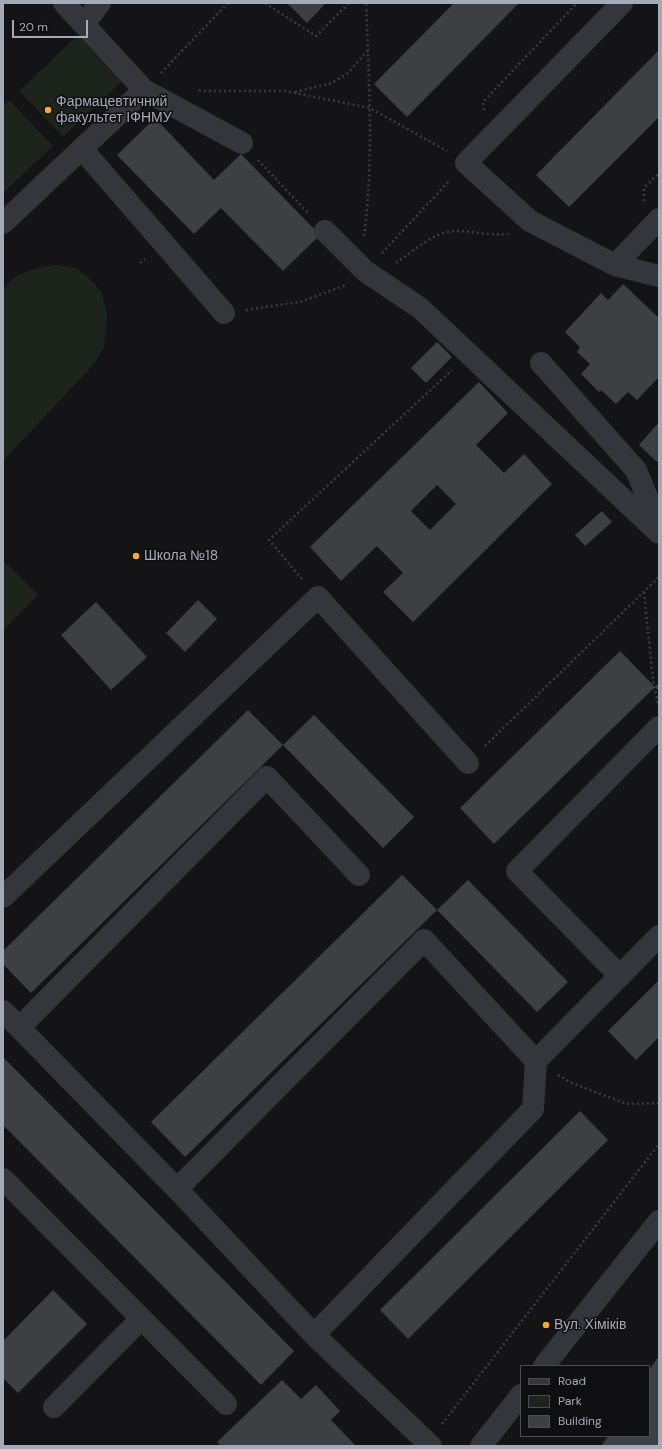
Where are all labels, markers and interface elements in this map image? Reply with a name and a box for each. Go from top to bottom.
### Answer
scale bar [14,12,90,38]
text: 20 m [19,19,48,35]
place label: Фармацевтичний факультет ІФНМУ [56,94,172,126]
marker: Фармацевтичний факультет ІФНМУ [43,105,53,115]
place label: Школа №18 [144,548,218,564]
marker: Школа №18 [131,551,141,561]
place label: Вул. Хіміків [554,1317,626,1333]
marker: Вул. Хіміків [541,1320,551,1330]
legend [520,1365,650,1437]
text: Road [558,1373,586,1389]
text: Park [558,1393,582,1409]
text: Building [558,1413,602,1429]

